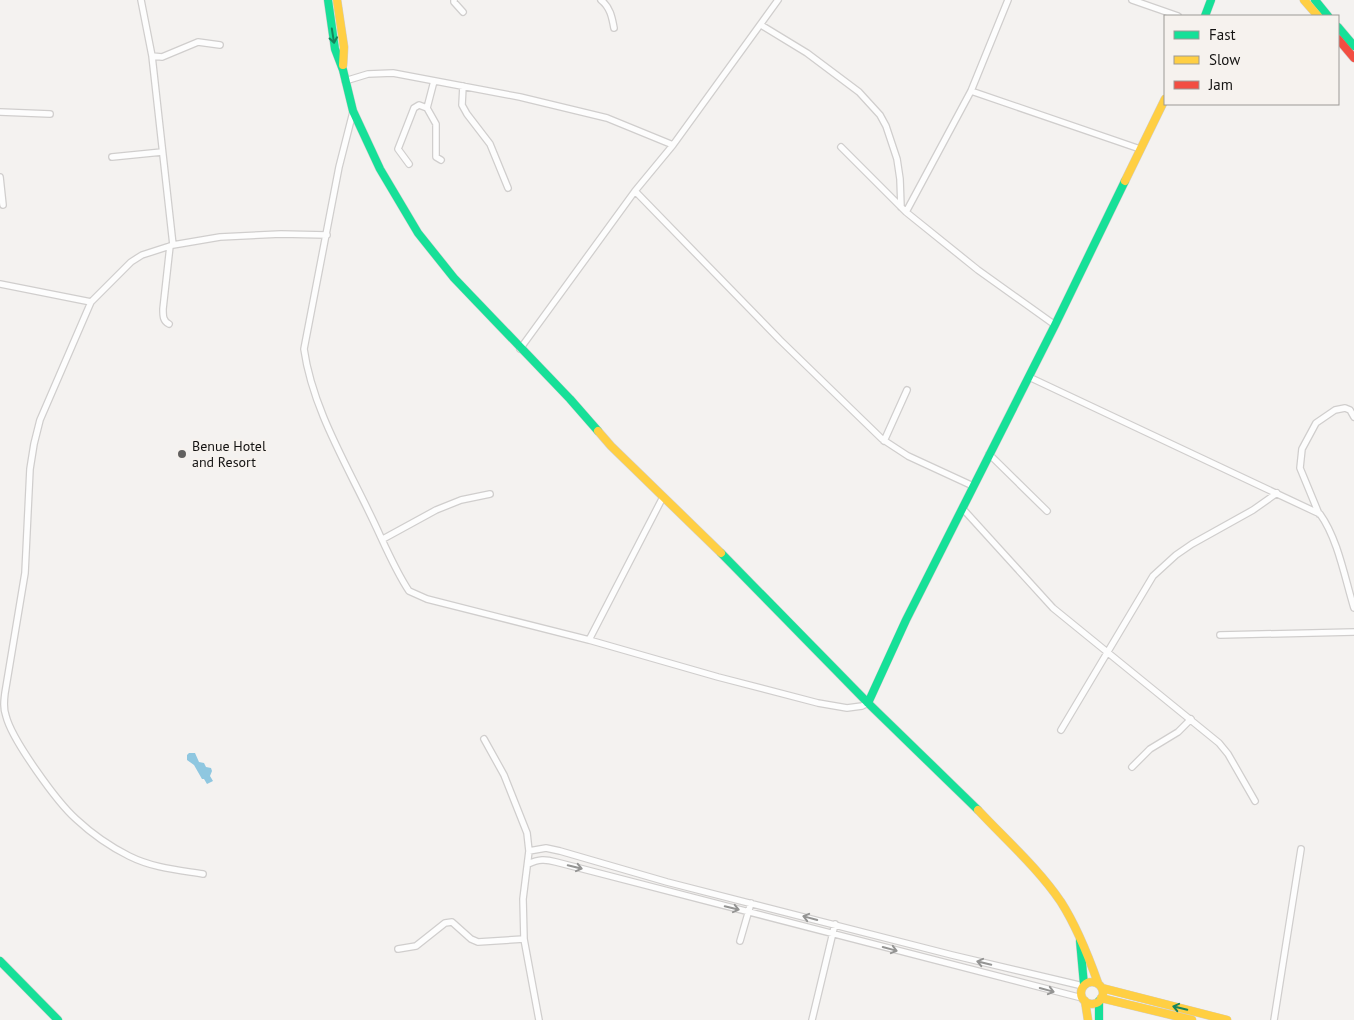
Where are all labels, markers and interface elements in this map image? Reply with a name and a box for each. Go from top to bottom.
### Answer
legend [1164,15,1339,105]
text: Fast [1209,25,1236,44]
one-way arrow [328,27,338,43]
text: Slow [1209,50,1240,69]
text: Jam [1208,75,1233,94]
place label: Benue Hotel and Resort [192,437,266,471]
marker: Benue Hotel and Resort [176,448,188,460]
one-way arrow [567,863,583,872]
one-way arrow [724,904,740,914]
one-way arrow [802,913,818,922]
one-way arrow [881,945,897,954]
one-way arrow [976,958,992,968]
one-way arrow [1038,986,1054,995]
one-way arrow [1172,1003,1188,1012]

